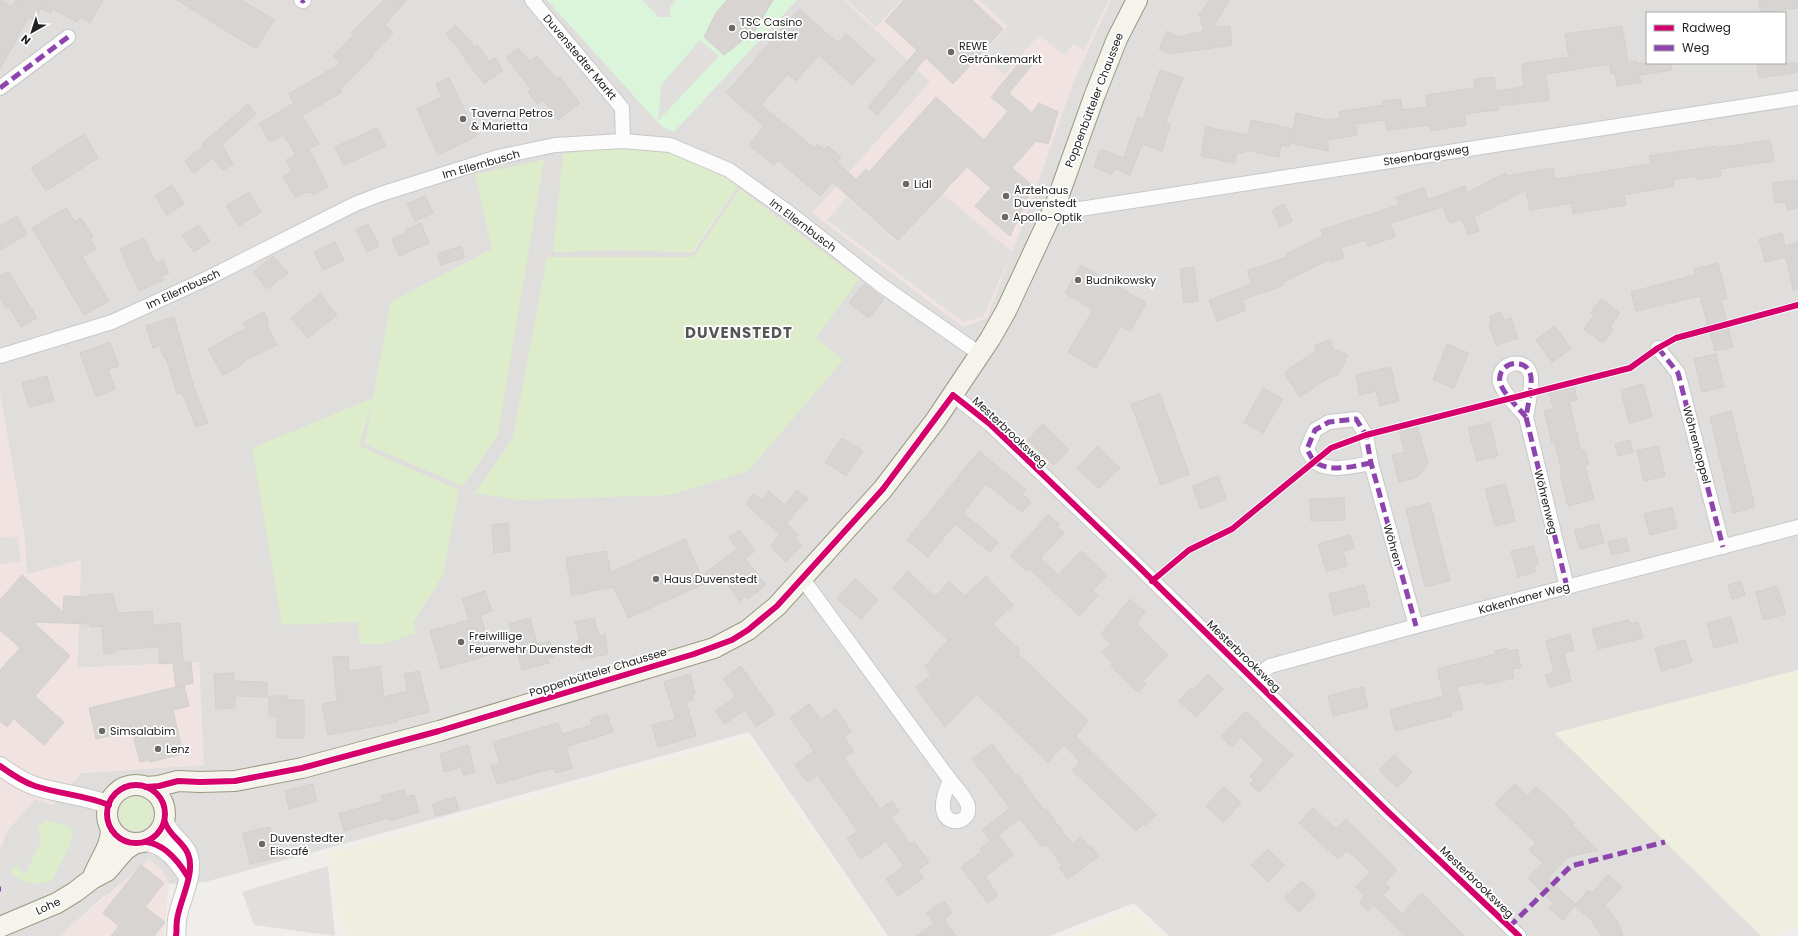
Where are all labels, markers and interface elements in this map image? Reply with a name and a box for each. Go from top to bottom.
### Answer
street label: Duvenstedter Markt [539,11,621,103]
north arrow [12,12,52,52]
legend [1646,12,1786,64]
place label: TSC Casino Oberalster [740,14,802,43]
text: Radweg [1682,19,1731,36]
marker: TSC Casino Oberalster [727,23,737,33]
street label: Poppenbütteler Chaussee [1061,30,1127,170]
text: N [17,31,34,49]
place label: REWE Getränkemarkt [959,38,1042,67]
text: Weg [1682,39,1709,56]
marker: REWE Getränkemarkt [946,47,956,57]
place label: Taverna Petros & Marietta [471,105,553,134]
marker: Taverna Petros & Marietta [458,114,468,124]
street label: Steenbargsweg [1382,140,1470,170]
street label: Im Ellernbusch [440,145,522,183]
place label: Lidl [914,176,932,192]
marker: Lidl [901,179,911,189]
place label: Ärztehaus Duvenstedt [1014,182,1077,211]
marker: Ärztehaus Duvenstedt [1001,191,1011,201]
street label: Im Ellernbusch [766,195,840,255]
place label: Apollo-Optik [1013,209,1082,225]
marker: Apollo-Optik [1000,212,1010,222]
street label: Im Ellernbusch [143,265,223,313]
place label: Budnikowsky [1086,272,1157,288]
marker: Budnikowsky [1073,275,1083,285]
district label: DUVENSTEDT [685,322,793,343]
street label: Mesterbrooksweg [969,393,1051,471]
street label: Wöhrenkoppel [1679,404,1715,486]
street label: Wöhrenweg [1530,468,1562,536]
street label: Wöhren [1379,522,1407,568]
place label: Haus Duvenstedt [664,571,758,587]
marker: Haus Duvenstedt [651,574,661,584]
street label: Kakenhaner Weg [1477,578,1571,618]
street label: Mesterbrooksweg [1203,616,1285,696]
place label: Freiwillige Feuerwehr Duvenstedt [469,628,592,657]
marker: Freiwillige Feuerwehr Duvenstedt [456,637,466,647]
street label: Poppenbütteler Chaussee [527,643,669,701]
place label: Simsalabim [110,723,175,739]
marker: Simsalabim [97,726,107,736]
place label: Lenz [166,741,190,757]
marker: Lenz [153,744,163,754]
place label: Duvenstedter Eiscafé [270,830,344,859]
marker: Duvenstedter Eiscafé [257,839,267,849]
street label: Mesterbrooksweg [1436,842,1518,922]
street label: Lohe [33,893,63,919]

